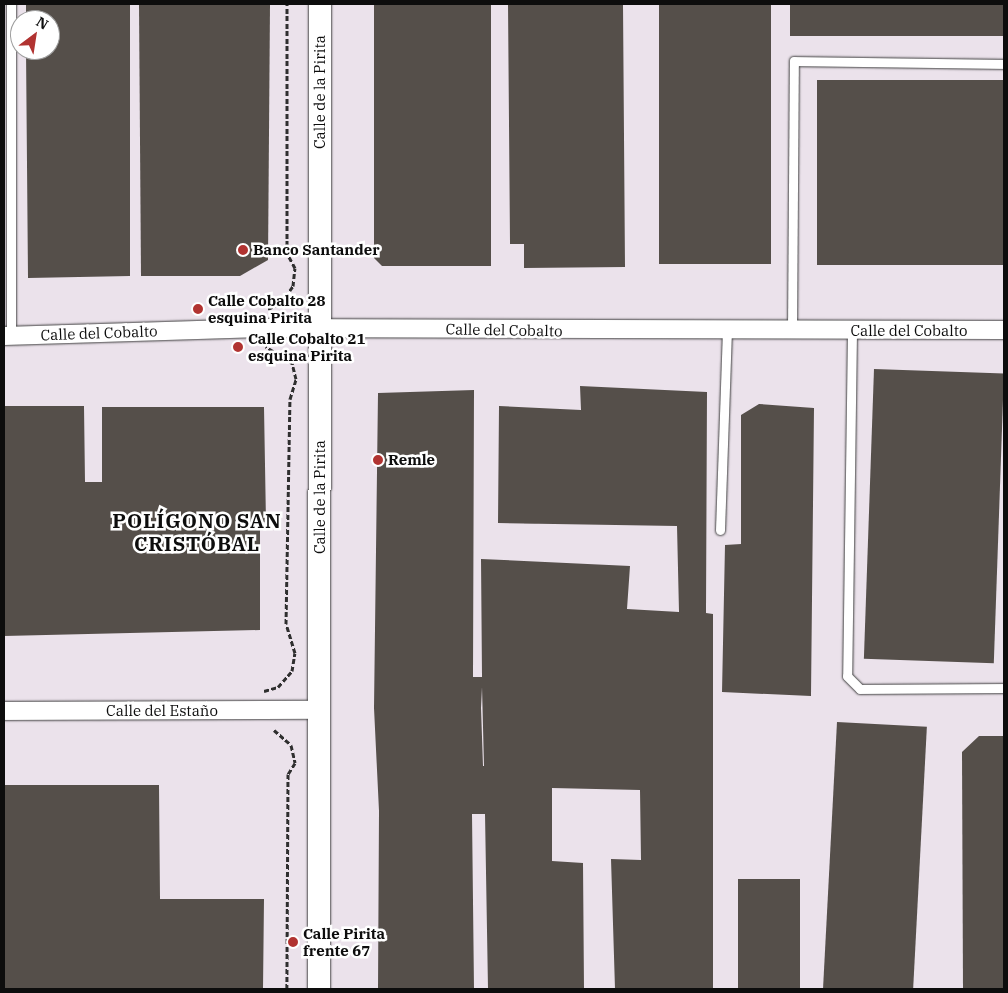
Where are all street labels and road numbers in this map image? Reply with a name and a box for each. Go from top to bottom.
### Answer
street label: Calle de la Pirita [311,35,329,149]
street label: Calle del Cobalto [445,320,563,340]
street label: Calle del Cobalto [40,322,158,344]
street label: Calle del Cobalto [850,322,968,340]
street label: Calle de la Pirita [311,440,329,554]
street label: Calle del Estaño [106,702,218,720]

